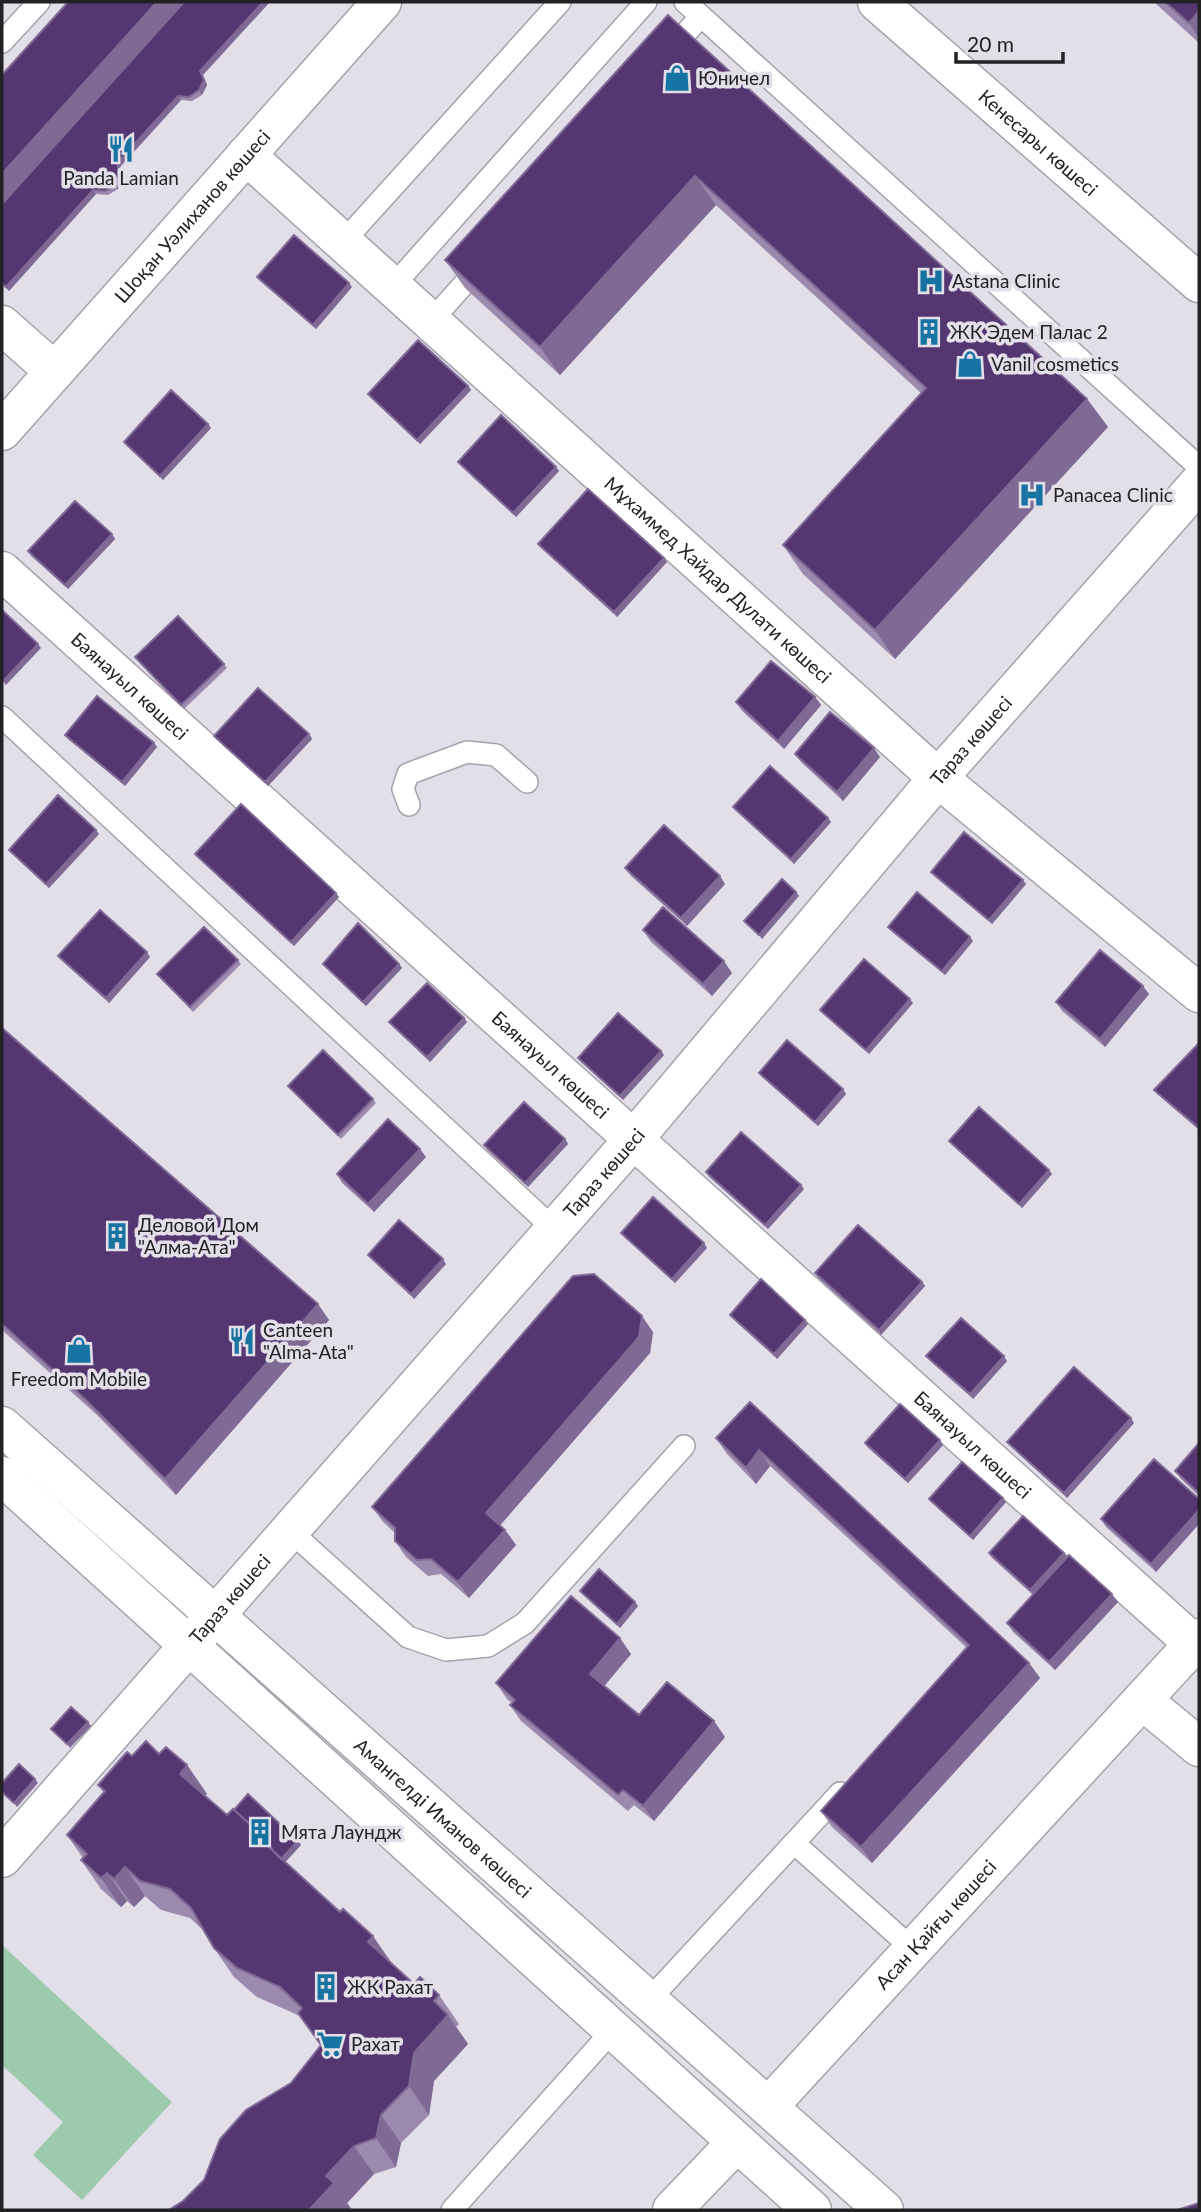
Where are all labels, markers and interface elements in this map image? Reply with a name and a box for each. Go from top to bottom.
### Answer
scale bar [956,21,1063,65]
text: 20 m [967,31,1014,56]
shop icon: Юничел [662,63,692,93]
place label: Юничел [698,66,770,89]
street label: Кенесары көшесі [974,84,1103,200]
street label: Шоқан Уәлиханов көшесі [109,125,275,307]
restaurant icon: Panda Lamian [106,134,136,164]
place label: Panda Lamian [63,166,179,189]
hospital icon: Astana Clinic [916,266,946,296]
place label: Astana Clinic [952,269,1060,292]
building icon: ЖК Эдем Палас 2 [914,317,944,347]
place label: ЖК Эдем Палас 2 [950,320,1108,343]
shop icon: Vanil cosmetics [955,349,985,379]
place label: Vanil cosmetics [991,352,1119,375]
street label: Мұхаммед Хайдар Дулати көшесі [600,472,836,687]
hospital icon: Panacea Clinic [1017,480,1047,510]
place label: Panacea Clinic [1053,483,1173,506]
street label: Баянауыл көшесі [67,627,193,744]
street label: Тараз көшесі [925,691,1016,790]
street label: Баянауыл көшесі [488,1006,614,1123]
street label: Тараз көшесі [558,1123,649,1222]
place label: Деловой Дом "Алма-Ата" [138,1213,259,1258]
building icon: Деловой Дом "Алма-Ата" [102,1221,132,1251]
place label: Canteen "Alma-Ata" [263,1318,354,1363]
restaurant icon: Canteen "Alma-Ata" [227,1326,257,1356]
shop icon: Freedom Mobile [64,1335,94,1365]
place label: Freedom Mobile [11,1367,147,1390]
street label: Баянауыл көшесі [910,1386,1036,1503]
street label: Тараз көшесі [184,1549,275,1648]
street label: Амангелді Иманов көшесі [350,1733,536,1902]
building icon: Мята Лаундж [245,1817,275,1847]
place label: Мята Лаундж [281,1820,402,1843]
street label: Асан Қайғы көшесі [870,1855,1001,1993]
building icon: ЖК Рахат [311,1972,341,2002]
place label: ЖК Рахат [347,1975,434,1998]
supermarket icon: Рахат [315,2029,345,2059]
place label: Рахат [351,2032,400,2055]

